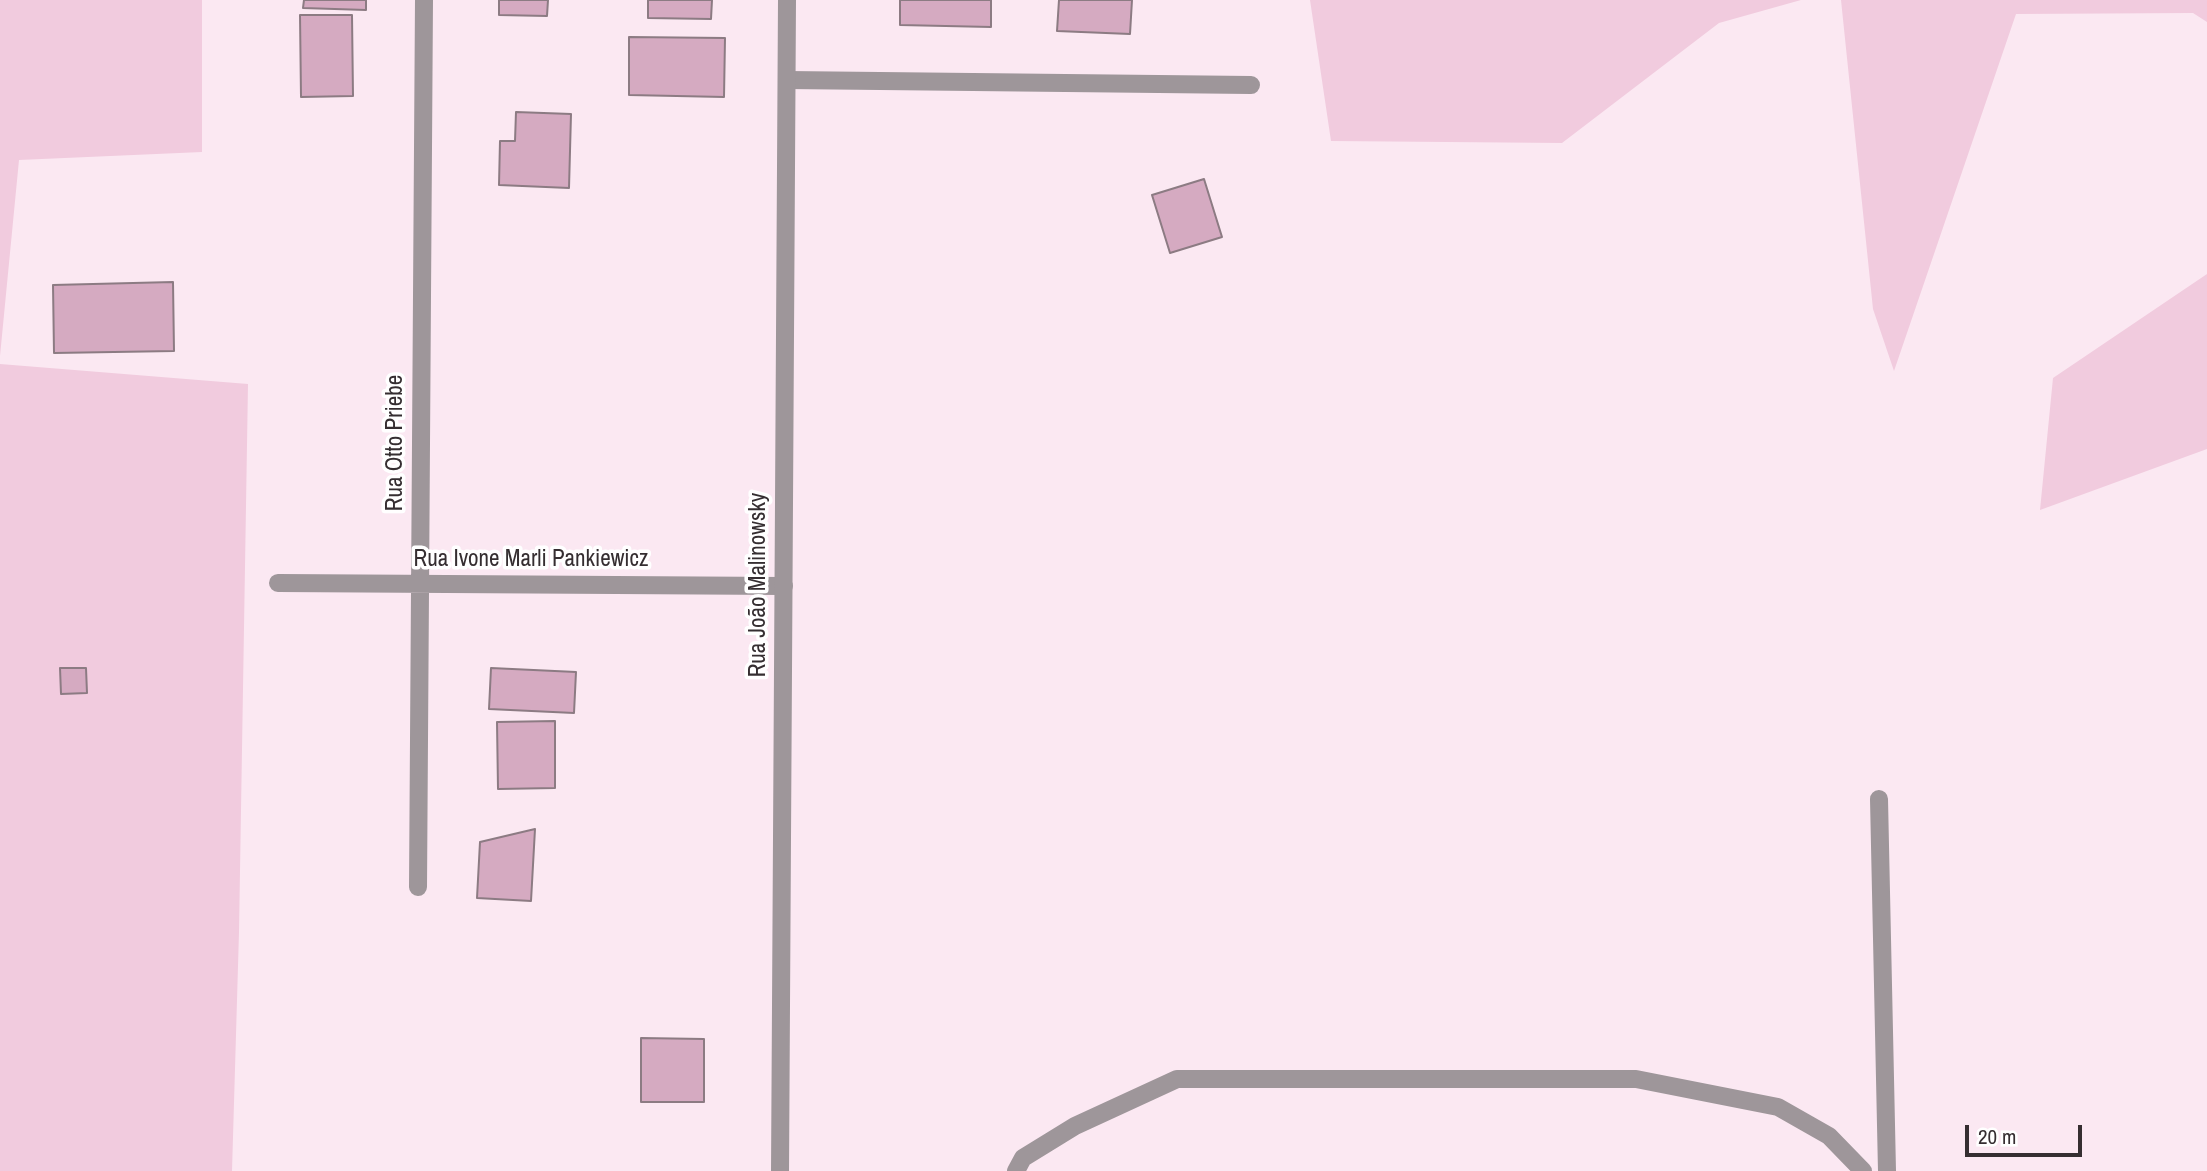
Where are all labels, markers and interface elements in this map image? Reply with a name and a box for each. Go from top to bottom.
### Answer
street label: Rua Otto Priebe [382,375,410,511]
street label: Rua João Malinowsky [745,493,773,677]
street label: Rua Ivone Marli Pankiewicz [414,546,648,574]
scale bar [1969,1112,2086,1156]
text: 20 m [1978,1122,2016,1151]

